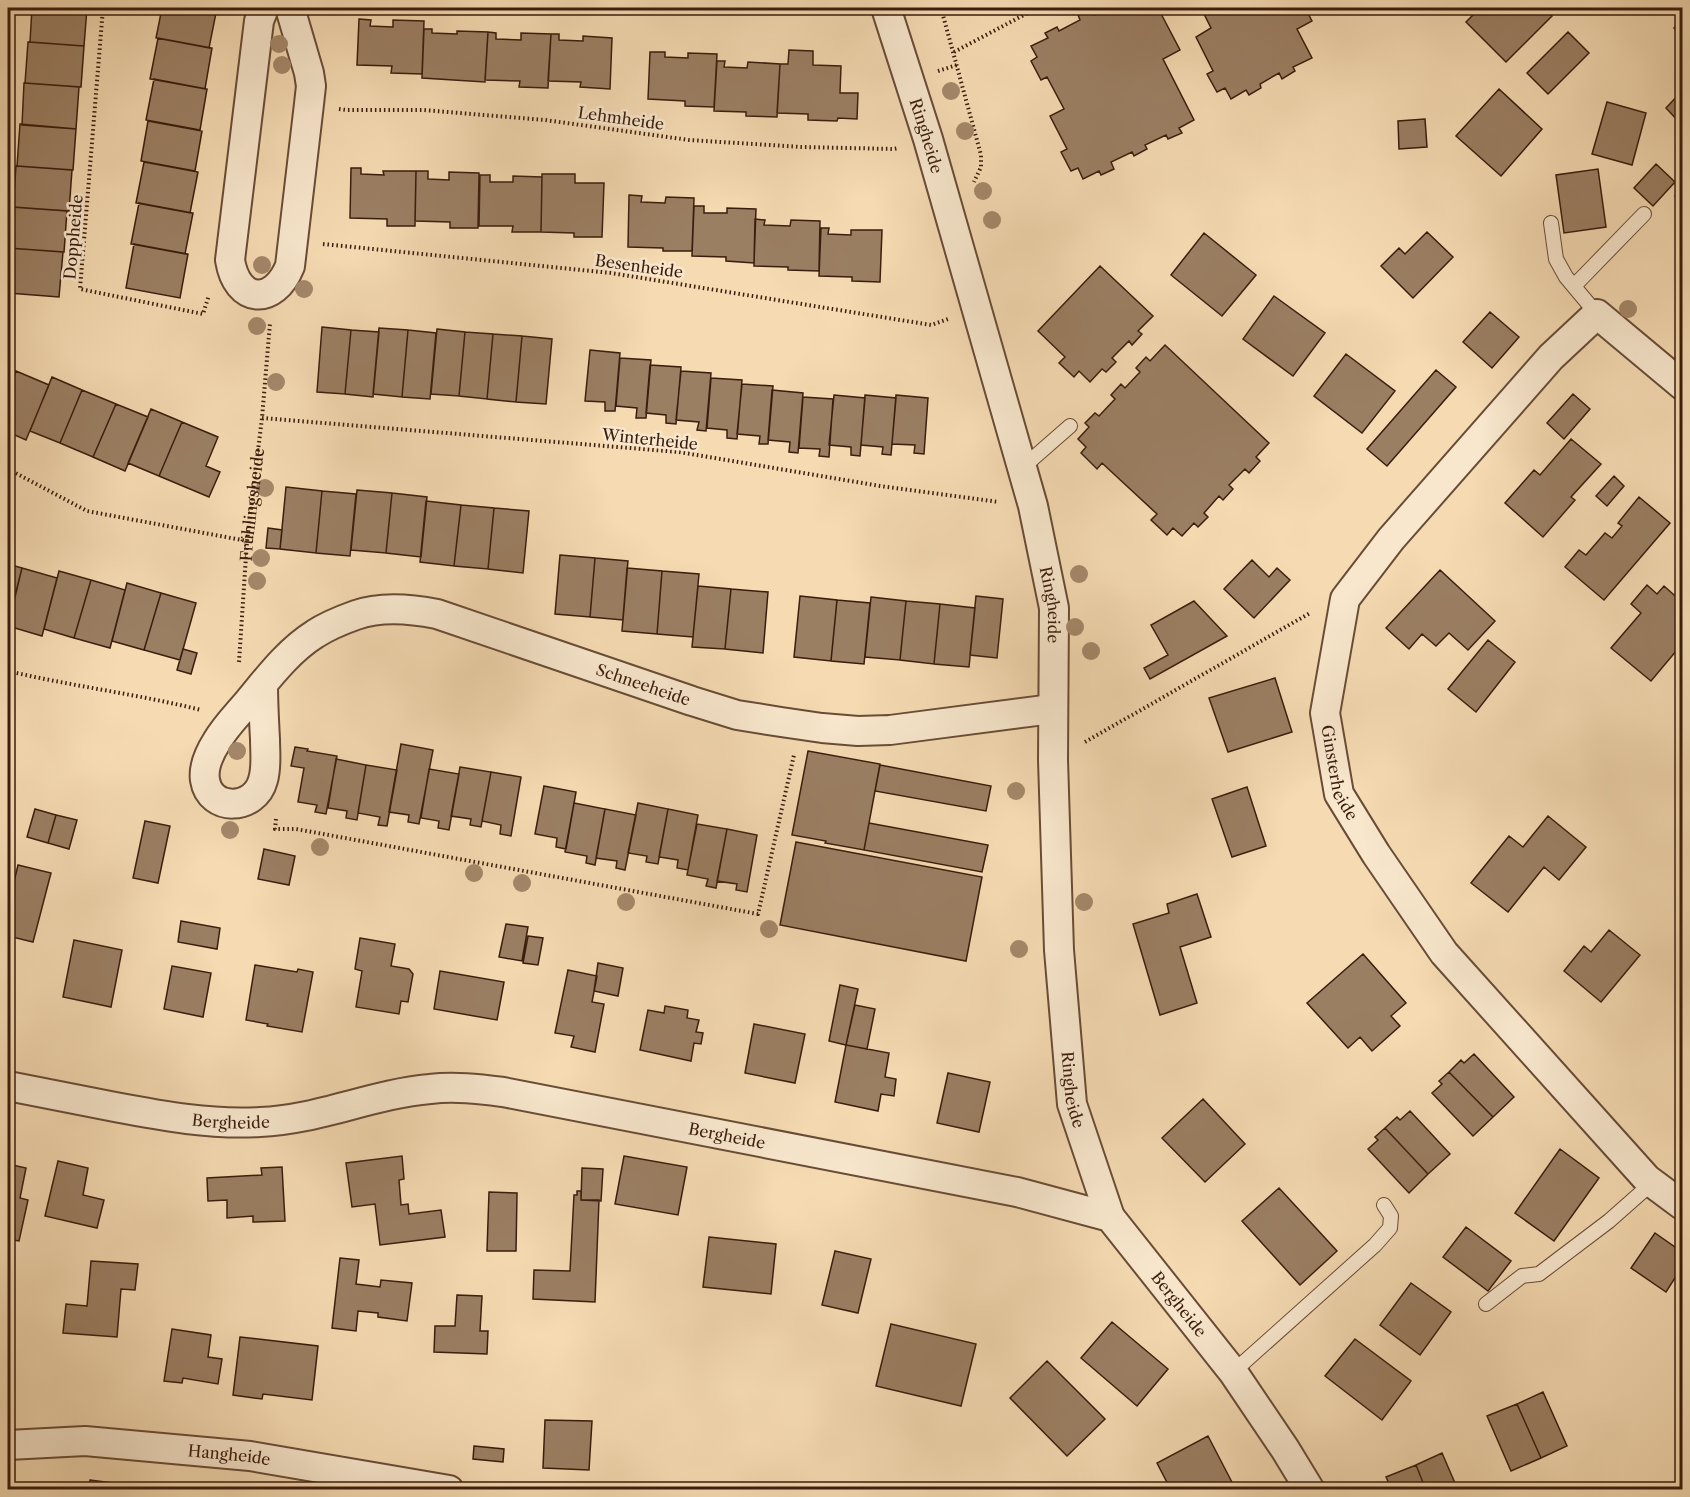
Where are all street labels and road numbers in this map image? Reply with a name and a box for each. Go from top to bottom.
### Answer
street label: Ringheide [906,96,947,176]
street label: Lehmheide [577,102,665,134]
street label: Doppheide [59,194,87,280]
street label: Besenheide [594,250,684,282]
street label: Winterheide [600,424,699,454]
street label: Frühlingsheide [236,446,268,562]
street label: Ringheide [1036,565,1064,643]
street label: Schneeheide [593,659,693,710]
street label: Ginsterheide [1317,723,1363,824]
street label: Ringheide [1058,1050,1089,1131]
street label: Bergheide [191,1110,270,1133]
street label: Bergheide [687,1118,767,1153]
street label: Bergheide [1147,1267,1211,1341]
street label: Hangheide [187,1440,272,1469]

